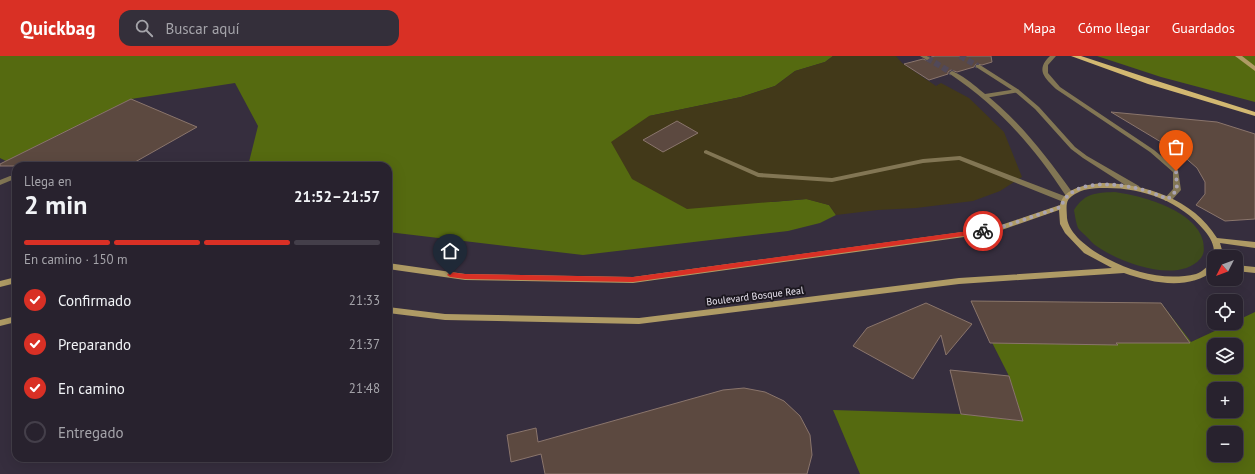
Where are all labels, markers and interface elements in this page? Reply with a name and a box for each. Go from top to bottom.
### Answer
search box [119,10,399,46]
text: Quickbag [20,16,95,40]
icon: search [133,17,155,39]
text: Buscar aquí [165,19,240,38]
text: Mapa [1023,19,1056,37]
text: Cómo llegar [1078,19,1150,37]
text: Guardados [1172,19,1235,37]
pin [1159,130,1193,171]
icon: bag [1165,136,1187,158]
text: Llega en [24,173,72,190]
text: 21:52–21:57 [294,187,380,206]
text: 2 min [24,188,87,221]
courier [963,211,1003,251]
icon: bike [972,220,994,242]
pin [433,234,467,275]
icon: home [439,240,461,262]
north arrow [1207,250,1243,286]
map controls [1207,250,1243,462]
text: En camino · 150 m [24,251,128,268]
street label: Boulevard Bosque Real [706,284,804,308]
icon: check [24,289,46,311]
text: Confirmado [58,291,131,310]
text: 21:33 [349,292,380,309]
button: locate [1207,294,1243,330]
icon: check [24,333,46,355]
text: Preparando [58,335,131,354]
text: 21:37 [349,336,380,353]
button: layers [1207,338,1243,374]
icon: check [24,377,46,399]
text: En camino [58,379,125,398]
text: 21:48 [349,380,380,397]
button: + [1207,382,1243,418]
text: Entregado [58,423,124,442]
button: − [1207,426,1243,462]

